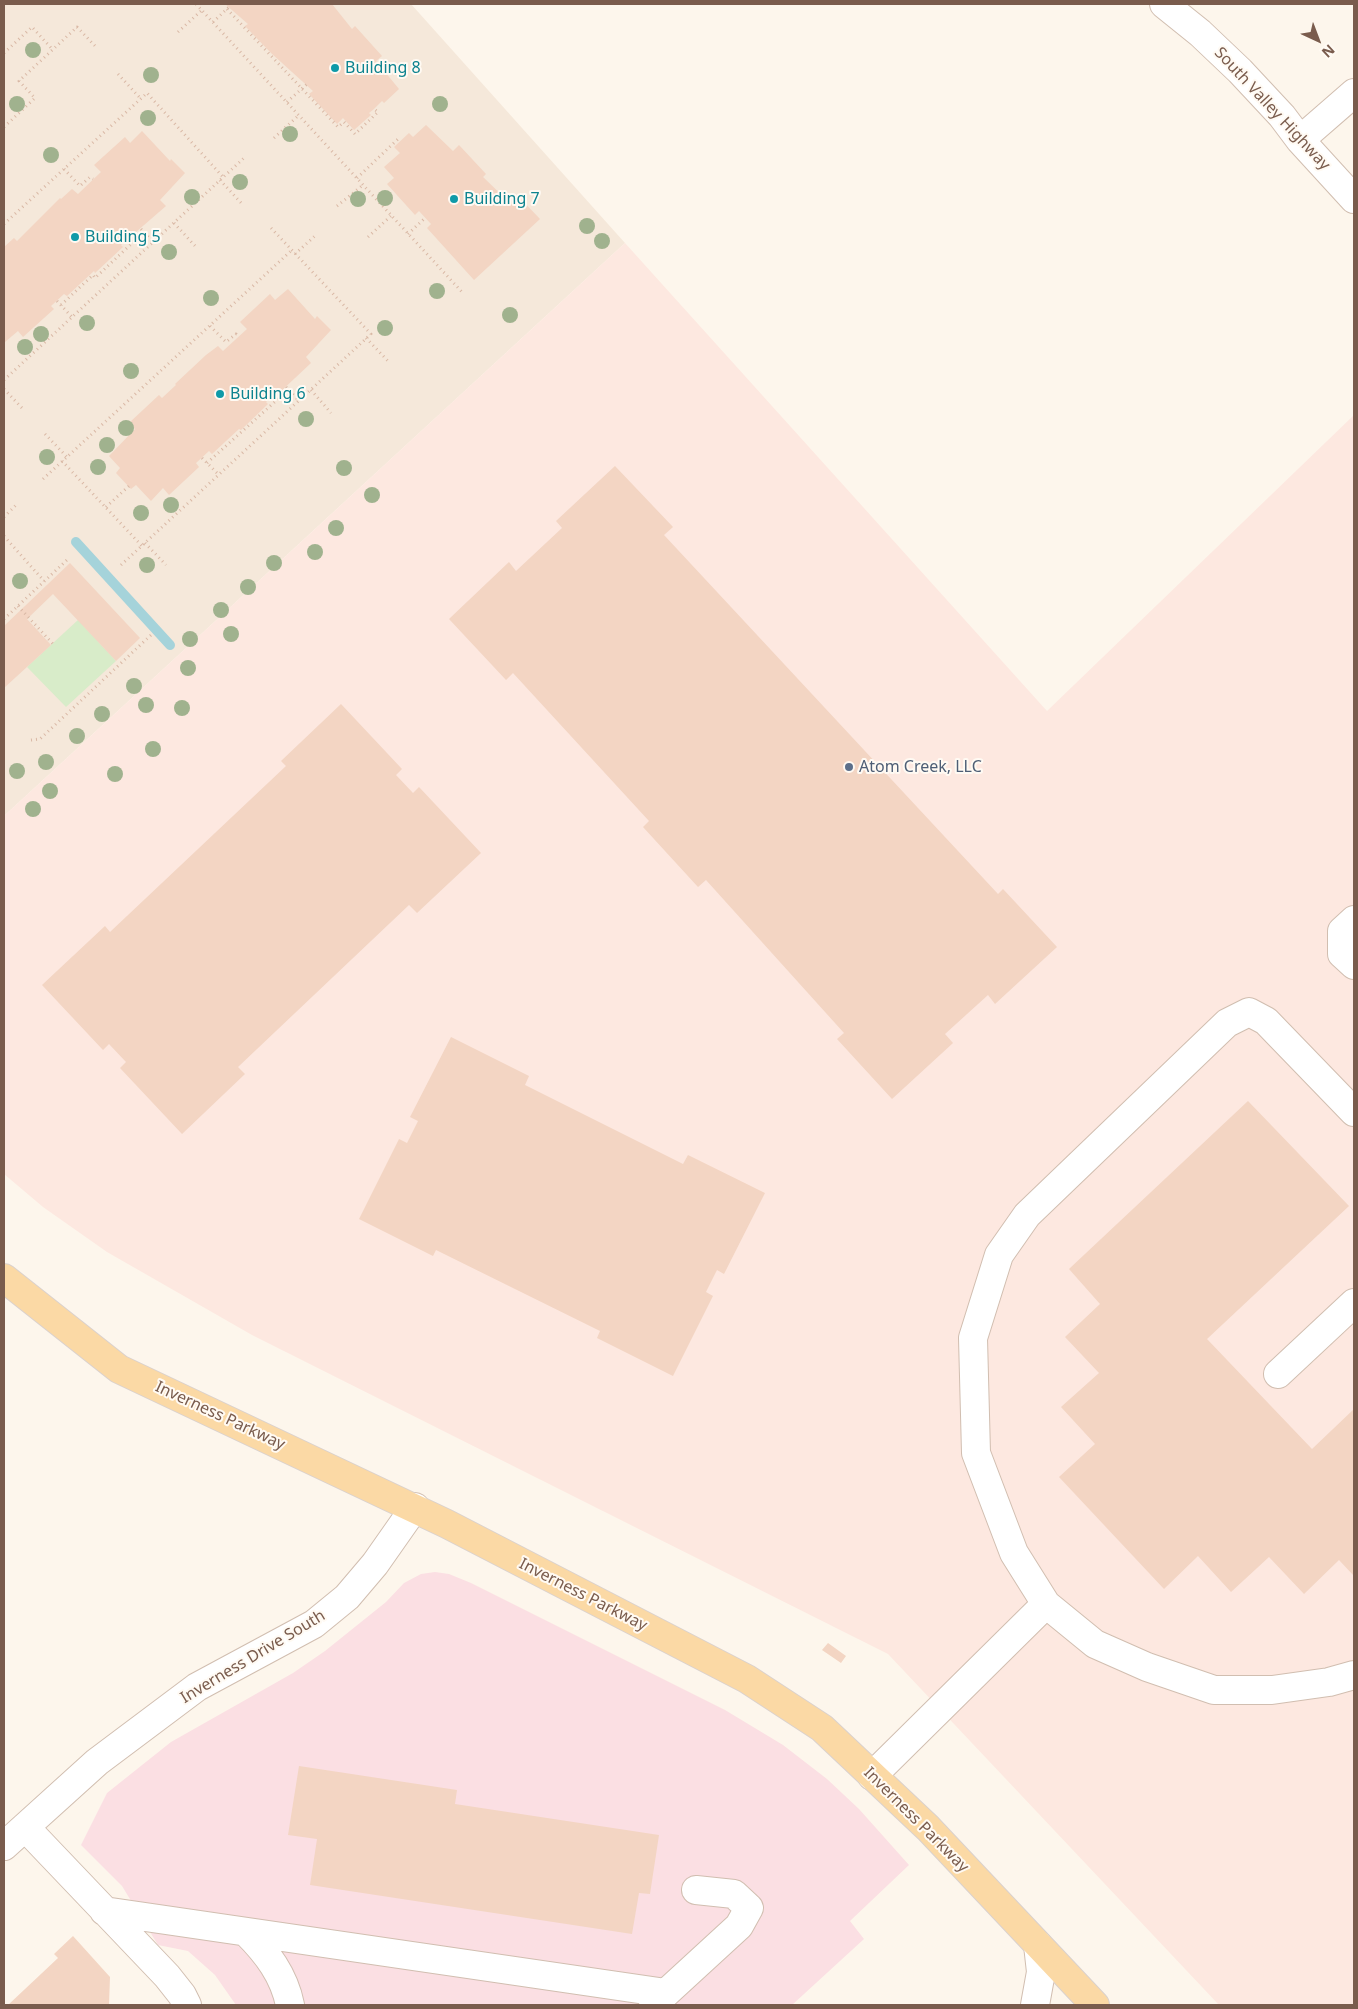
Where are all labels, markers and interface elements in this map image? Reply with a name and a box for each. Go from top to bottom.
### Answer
north arrow [1293,15,1343,65]
text: N [1318,40,1339,62]
street label: South Valley Highway [1210,44,1334,174]
place label: Building 8 [345,58,421,78]
marker: Building 8 [329,62,341,74]
place label: Building 7 [464,189,540,209]
marker: Building 7 [448,193,460,205]
place label: Building 5 [85,227,161,247]
marker: Building 5 [69,231,81,243]
place label: Building 6 [230,384,306,404]
marker: Building 6 [214,388,226,400]
place label: Atom Creek, LLC [859,757,982,777]
marker: Atom Creek, LLC [843,761,855,773]
street label: Inverness Parkway [152,1378,288,1454]
street label: Inverness Parkway [516,1554,650,1636]
street label: Inverness Drive South [177,1606,329,1708]
street label: Inverness Parkway [859,1763,973,1877]

